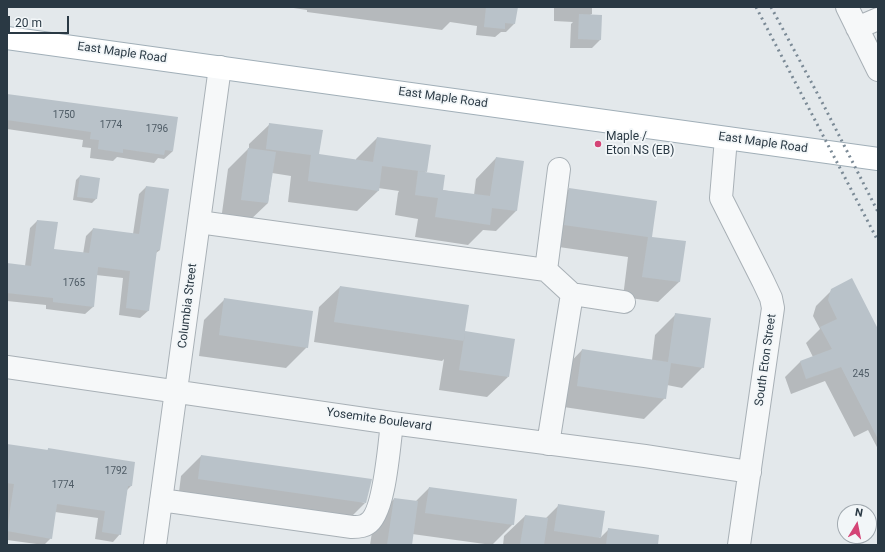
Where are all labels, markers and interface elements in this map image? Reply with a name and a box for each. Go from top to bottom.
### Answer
scale bar [10,8,71,34]
text: 20 m [15,16,42,30]
street label: East Maple Road [76,40,168,66]
street label: East Maple Road [397,85,489,111]
house number: 1750 [53,109,75,121]
house number: 1774 [100,119,122,131]
house number: 1796 [146,123,168,135]
place label: Maple / Eton NS (EB) [606,130,674,158]
street label: East Maple Road [717,130,809,156]
marker: Maple / Eton NS (EB) [593,139,603,149]
street label: Columbia Street [176,263,200,349]
house number: 1765 [63,277,85,289]
street label: South Eton Street [752,313,780,407]
house number: 245 [853,368,869,380]
street label: Yosemite Boulevard [325,405,433,435]
house number: 1792 [105,465,127,477]
house number: 1774 [52,479,74,491]
north arrow [837,504,877,544]
text: N [854,506,864,520]

